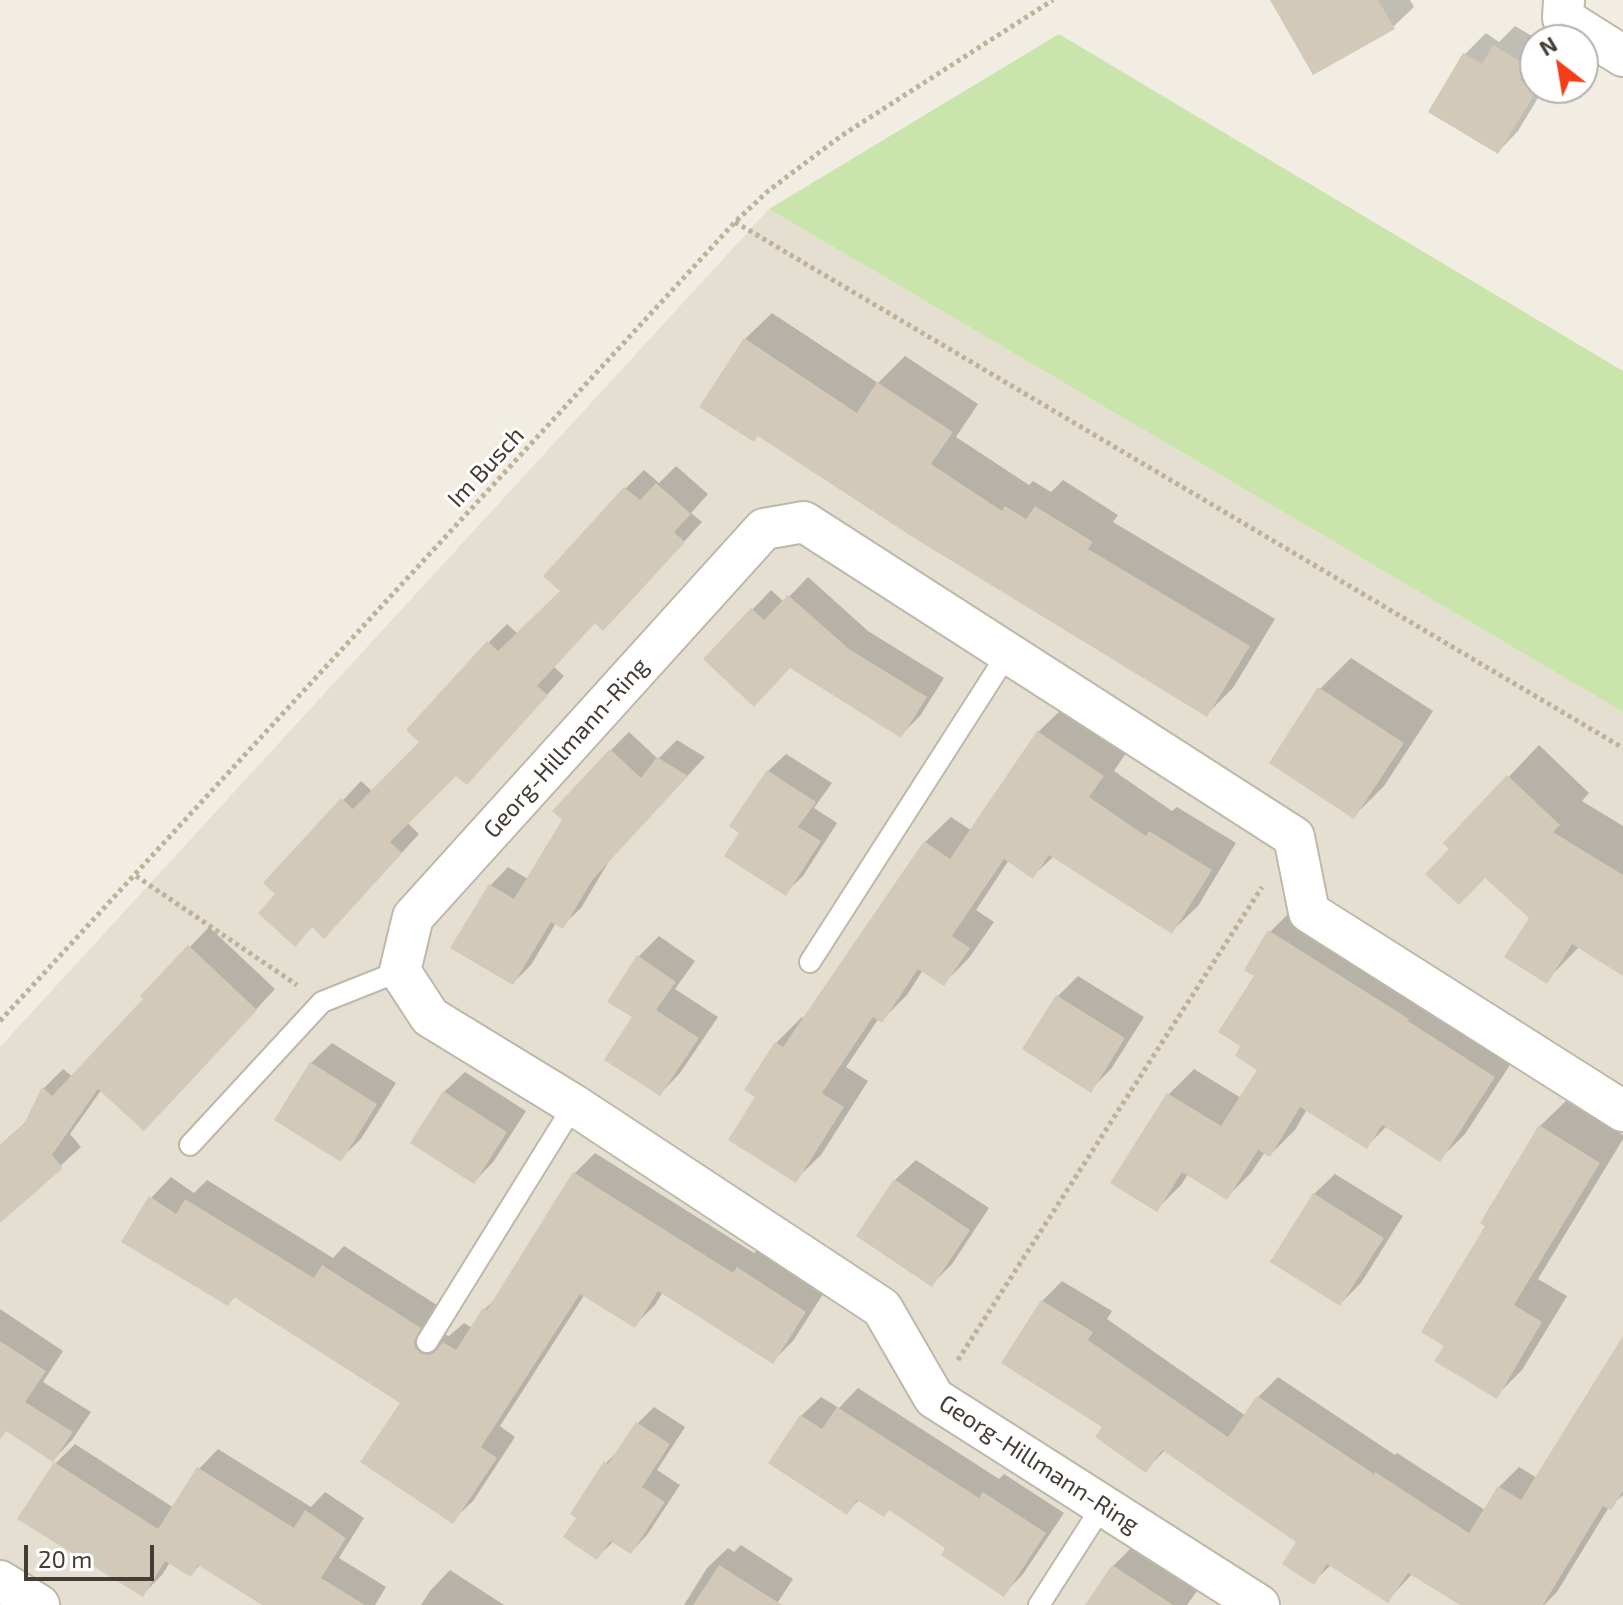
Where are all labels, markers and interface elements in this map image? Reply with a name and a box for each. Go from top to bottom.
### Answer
north arrow [1519,24,1599,104]
text: N [1534,30,1561,60]
street label: Im Busch [442,421,530,513]
street label: Georg-Hillmann-Ring [478,652,654,844]
street label: Georg-Hillmann-Ring [934,1389,1144,1539]
scale bar [28,1529,158,1579]
text: 20 m [38,1544,92,1573]

